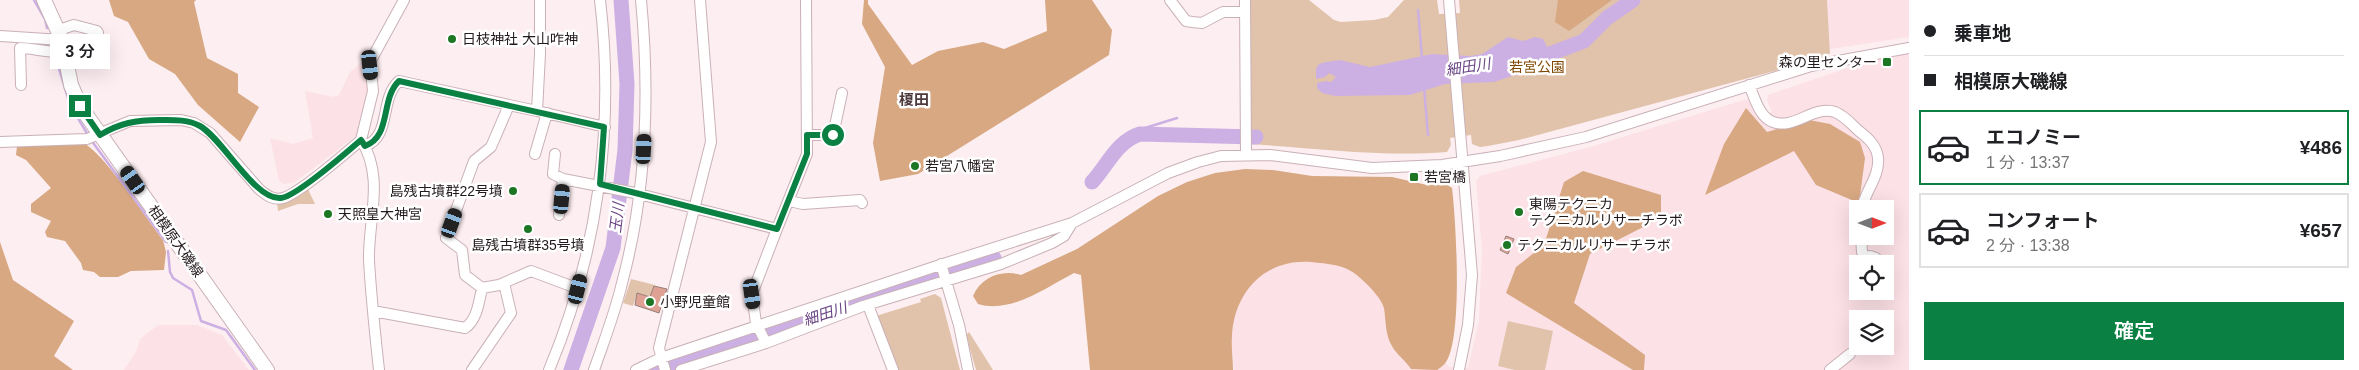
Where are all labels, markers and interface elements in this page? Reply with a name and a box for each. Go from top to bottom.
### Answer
text: 乗車地 [1954,23,2011,44]
place label: 日枝神社 大山咋神 [462,31,578,47]
marker: 日枝神社 大山咋神 [446,33,458,45]
callout: 3 分 [50,34,110,68]
text: 3 分 [65,43,95,60]
car [360,49,379,81]
water label: 細田川 [1444,54,1493,78]
place label: 森の里センター [1779,54,1877,70]
marker: 森の里センター [1881,56,1893,68]
park label: 若宮公園 [1509,59,1565,75]
text: 相模原大磯線 [1954,71,2068,92]
district label: 榎田 [899,91,929,108]
route end [69,95,91,117]
route start [822,124,844,146]
icon: car [1926,125,1971,170]
text: エコノミー [1986,127,2081,148]
car [635,134,652,164]
text: ¥486 [2300,137,2342,158]
text: 1 分 · 13:37 [1986,154,2070,171]
place label: 若宮八幡宮 [925,158,995,174]
marker: 若宮八幡宮 [909,160,921,172]
car [118,163,147,197]
place label: 若宮橋 [1424,169,1466,185]
marker: 若宮橋 [1408,171,1420,183]
place label: 島残古墳群22号墳 [389,183,503,199]
car [553,183,570,215]
marker: 島残古墳群22号墳 [507,185,519,197]
place label: 東陽テクニカ テクニカルリサーチラボ [1529,196,1683,228]
water label: 玉川 [606,200,627,234]
north arrow [1849,200,1894,245]
map controls [1849,200,1894,355]
street label: 相模原大磯線 [145,202,207,280]
place label: 天照皇大神宮 [338,206,422,222]
car [439,206,464,240]
marker: 東陽テクニカ テクニカルリサーチラボ [1513,206,1525,218]
marker: 天照皇大神宮 [322,208,334,220]
icon: car [1926,208,1971,253]
text: コンフォート [1986,210,2099,231]
text: ¥657 [2300,220,2342,241]
marker: 島残古墳群35号墳 [522,223,534,235]
place label: 島残古墳群35号墳 [471,237,585,253]
place label: テクニカルリサーチラボ [1517,237,1671,253]
text: 2 分 · 13:38 [1986,237,2070,254]
marker: テクニカルリサーチラボ [1501,239,1513,251]
button: locate [1849,255,1894,300]
car [567,273,588,305]
car [742,278,761,310]
place label: 小野児童館 [660,294,730,310]
marker: 小野児童館 [644,296,656,308]
water label: 細田川 [801,298,851,329]
button: 確定 [1924,302,2344,360]
button: layers [1849,310,1894,355]

